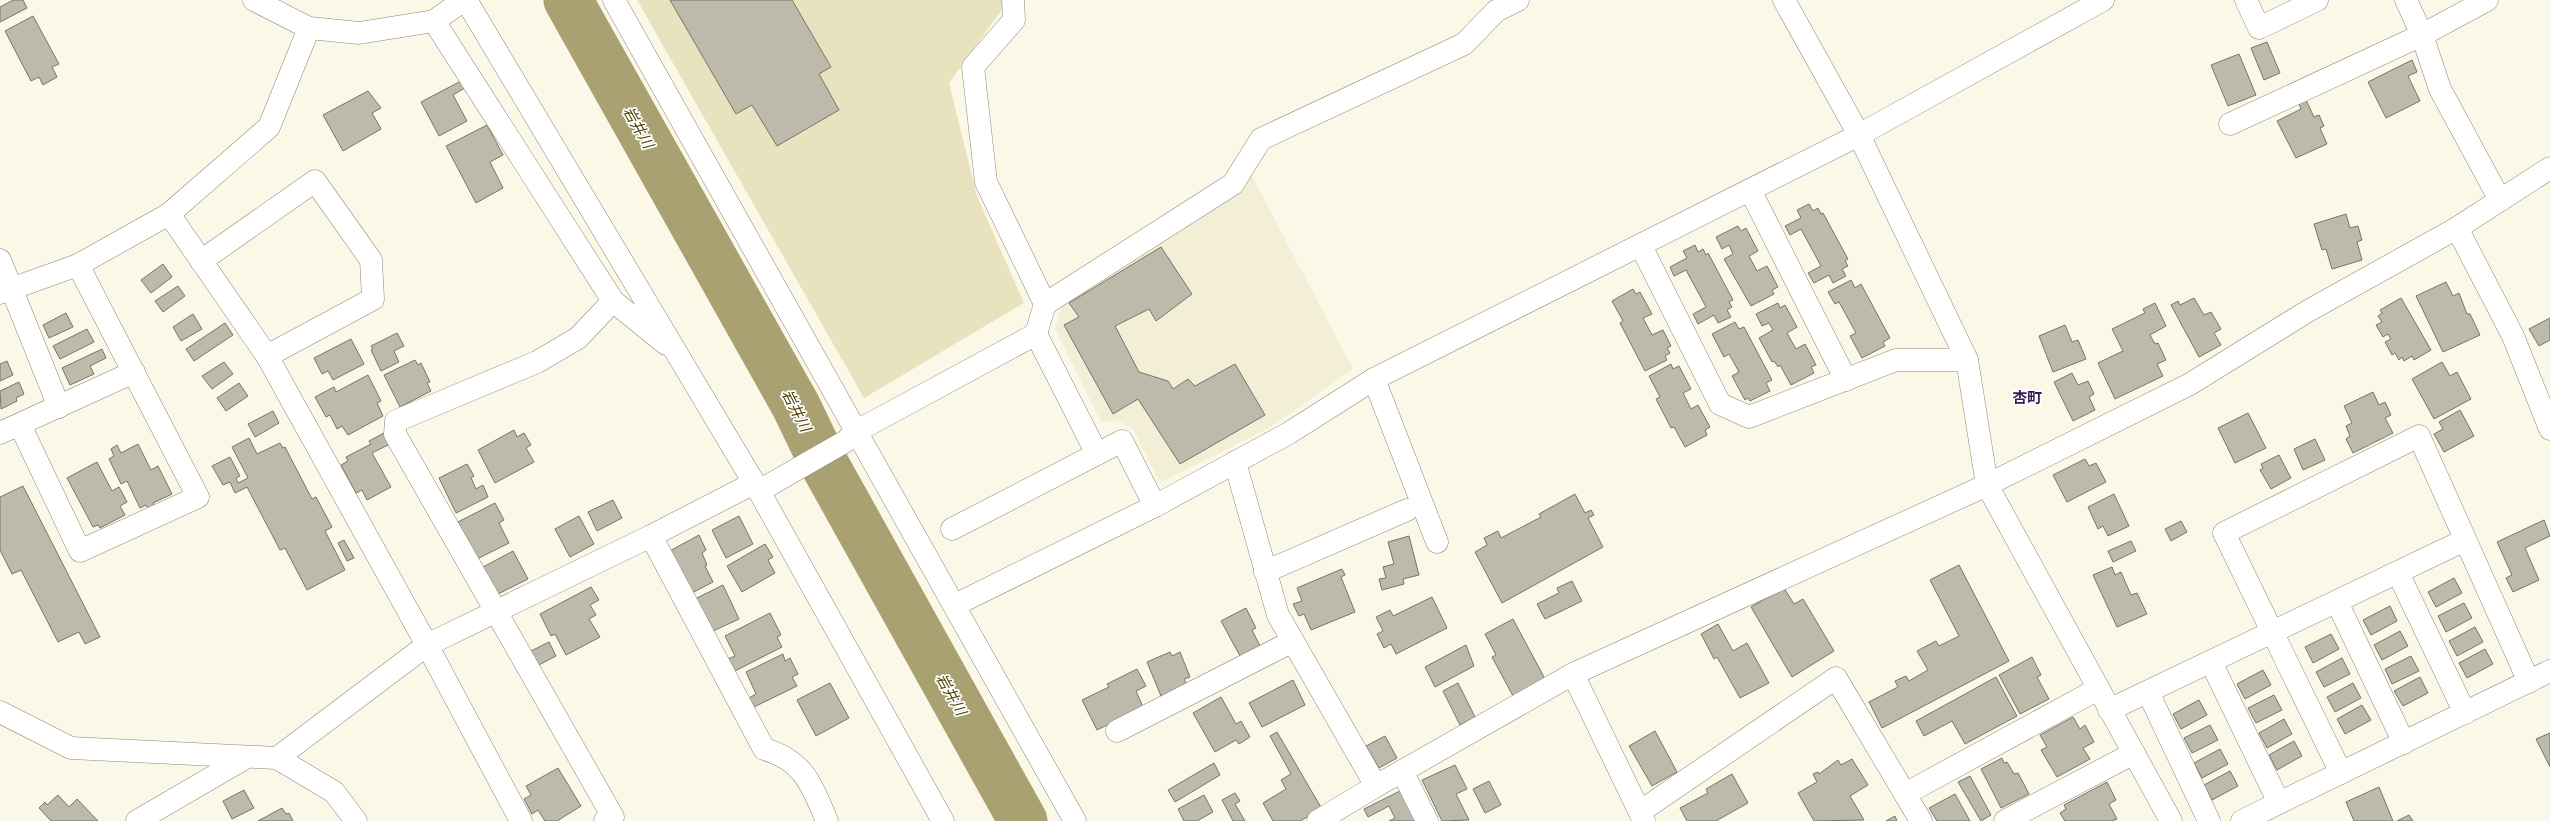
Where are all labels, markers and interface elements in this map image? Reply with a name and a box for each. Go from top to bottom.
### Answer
water label: 岩井川 [620,103,659,153]
water label: 岩井川 [779,386,816,436]
district label: 杏町 [2012,388,2042,406]
water label: 岩井川 [933,670,972,720]

